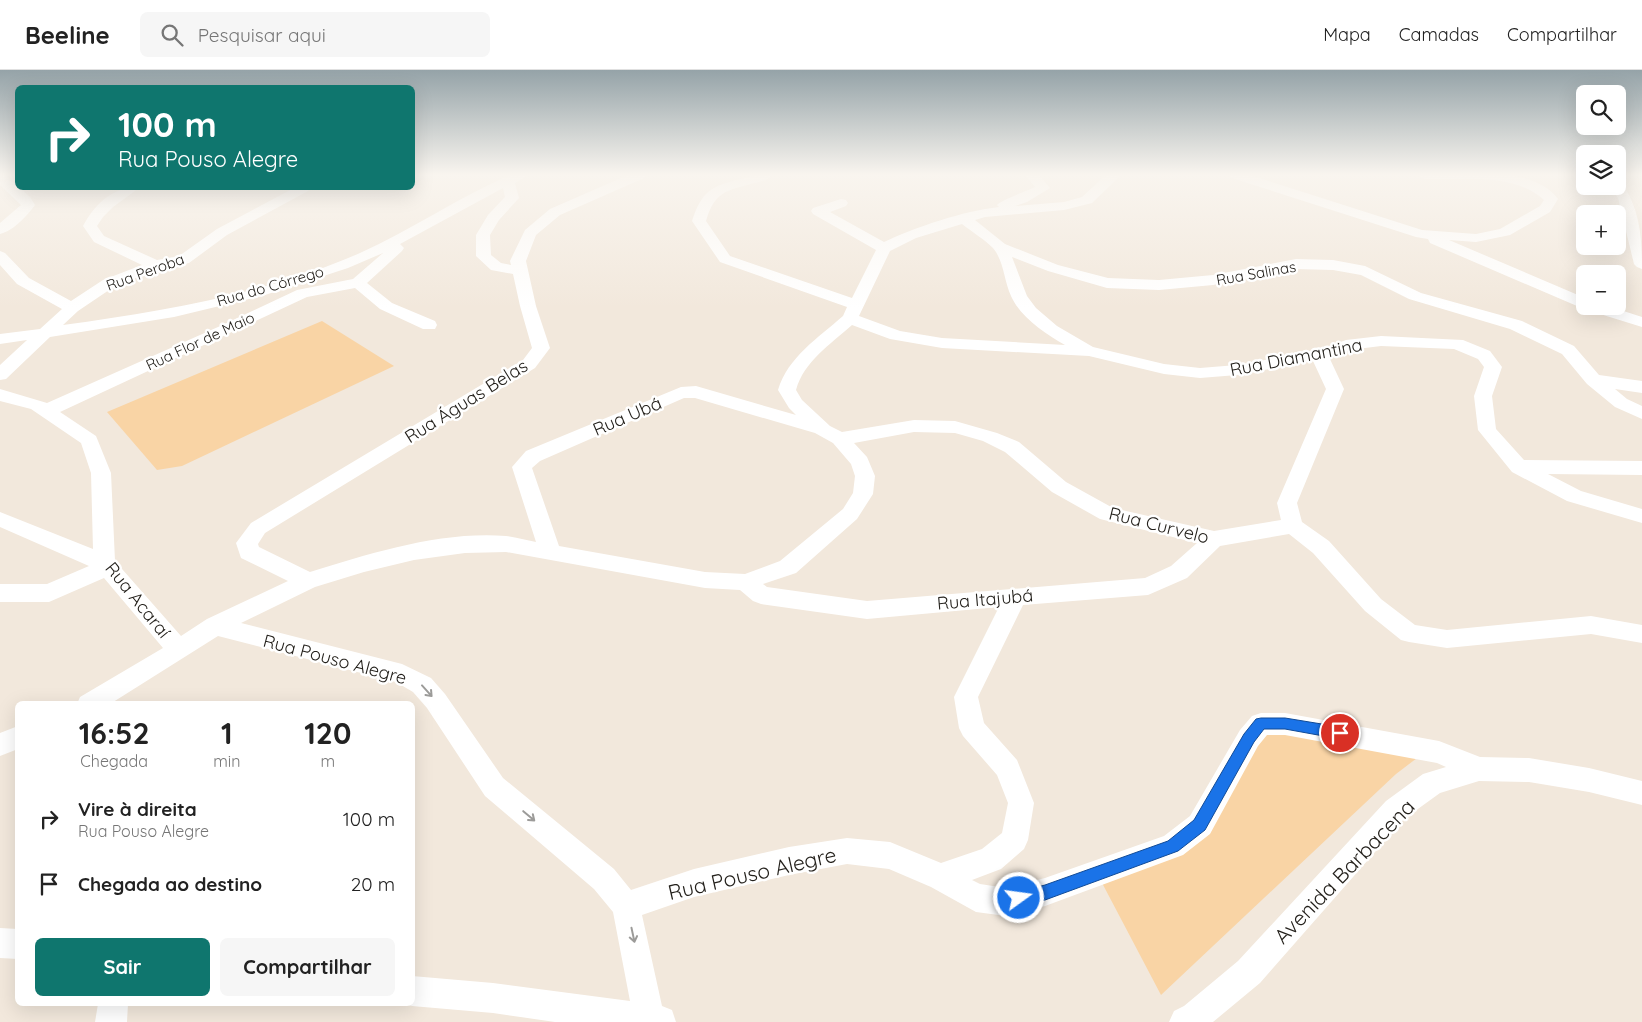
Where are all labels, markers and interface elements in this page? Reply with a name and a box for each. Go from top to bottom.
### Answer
search box [140,12,490,57]
text: Beeline [25,20,110,50]
icon: search [158,21,186,49]
text: Pesquisar aqui [198,23,326,47]
text: Mapa [1323,23,1371,46]
text: Camadas [1399,23,1479,46]
text: Compartilhar [1507,23,1617,46]
map controls [1576,85,1626,315]
button: search [1576,85,1626,135]
text: 100 m [118,102,217,146]
icon: right [35,105,100,170]
text: Rua Pouso Alegre [118,145,298,173]
button: layers [1576,145,1626,195]
button: + [1576,205,1626,255]
street label: Rua Peroba [103,249,187,295]
street label: Rua Salinas [1215,257,1297,289]
street label: Rua do Córrego [214,262,326,310]
button: − [1576,265,1626,315]
street label: Rua Flor de Maio [143,308,257,374]
street label: Rua Diamantina [1228,333,1364,381]
street label: Rua Águas Belas [400,354,532,448]
street label: Rua Ubá [589,391,665,441]
street label: Rua Curvelo [1107,501,1211,549]
street label: Rua Acaraí [100,557,176,643]
street label: Rua Itajubá [936,583,1034,615]
street label: Rua Pouso Alegre [261,629,409,689]
one-way arrow [421,684,433,697]
pin [1319,712,1361,754]
text: 16:52 [79,714,150,752]
text: 1 [221,714,233,752]
text: 120 [304,714,351,752]
icon: arrive [1326,719,1354,747]
text: Chegada [80,751,148,771]
text: min [213,751,240,771]
text: m [320,751,335,771]
street label: Avenida Barbacena [1268,793,1420,949]
text: Vire à direita [78,797,197,821]
icon: right [35,805,63,833]
text: 100 m [343,807,395,831]
one-way arrow [522,810,535,822]
text: Rua Pouso Alegre [78,821,209,841]
street label: Rua Pouso Alegre [665,841,839,905]
icon: arrive [35,870,63,898]
position arrow [992,871,1044,923]
text: Chegada ao destino [78,872,262,896]
text: 20 m [351,872,395,896]
one-way arrow [629,926,638,942]
button: Sair [35,938,210,996]
button: Compartilhar [220,938,395,996]

